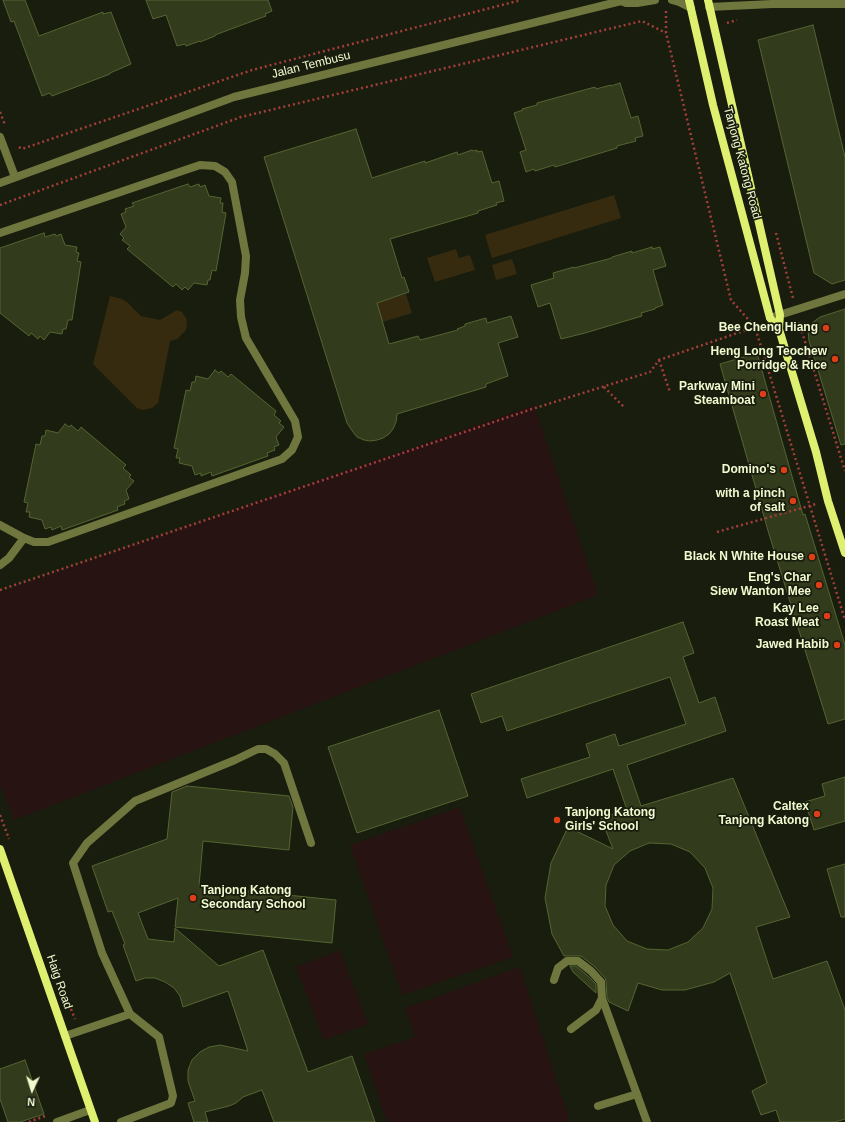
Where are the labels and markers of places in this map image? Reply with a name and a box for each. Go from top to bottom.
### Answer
place label: Bee Cheng Hiang [719,321,818,335]
marker: Bee Cheng Hiang [821,323,831,333]
place label: Heng Long Teochew Porridge & Rice [711,345,827,373]
marker: Heng Long Teochew Porridge & Rice [830,354,840,364]
place label: Parkway Mini Steamboat [679,380,755,408]
marker: Parkway Mini Steamboat [758,389,768,399]
place label: Domino's [722,463,776,477]
marker: Domino's [779,465,789,475]
place label: with a pinch of salt [716,487,785,515]
marker: with a pinch of salt [788,496,798,506]
place label: Black N White House [684,550,804,564]
marker: Black N White House [807,552,817,562]
place label: Eng's Char Siew Wanton Mee [710,571,811,599]
marker: Eng's Char Siew Wanton Mee [814,580,824,590]
place label: Kay Lee Roast Meat [755,602,819,630]
marker: Kay Lee Roast Meat [822,611,832,621]
place label: Jawed Habib [756,638,829,652]
marker: Jawed Habib [832,640,842,650]
place label: Caltex Tanjong Katong [719,800,809,828]
place label: Tanjong Katong Girls' School [565,806,655,834]
marker: Caltex Tanjong Katong [812,809,822,819]
marker: Tanjong Katong Girls' School [552,815,562,825]
place label: Tanjong Katong Secondary School [201,884,306,912]
marker: Tanjong Katong Secondary School [188,893,198,903]

